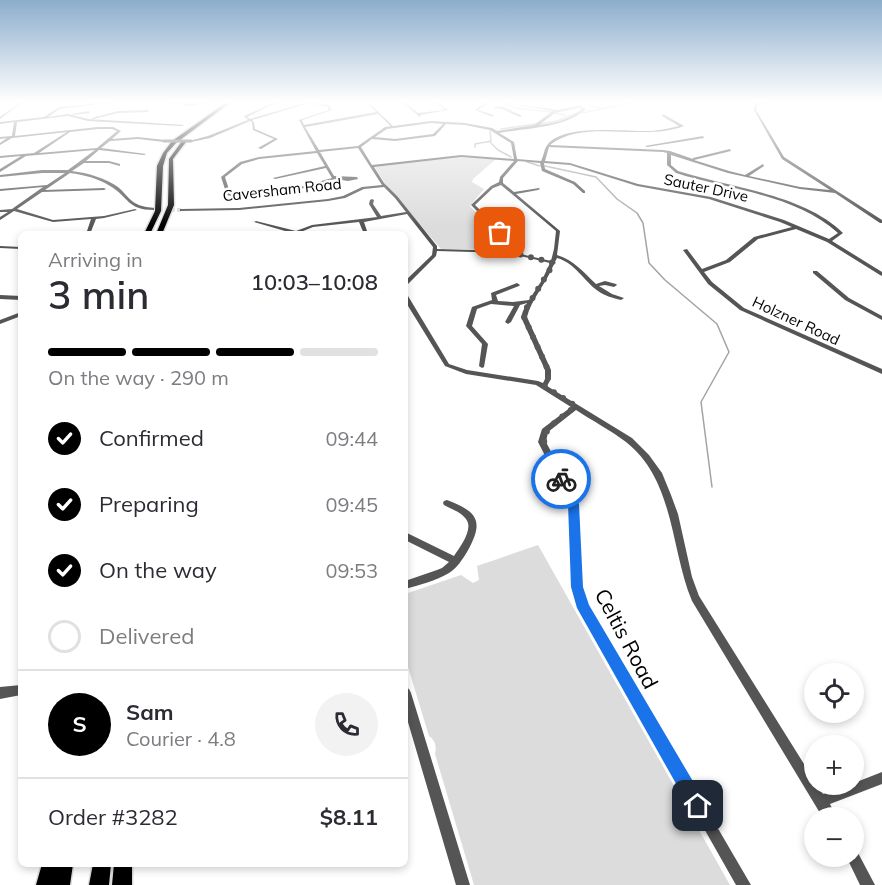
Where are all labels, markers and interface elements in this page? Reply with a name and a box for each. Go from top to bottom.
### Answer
street label: Sauter Drive [662,169,750,206]
street label: Caversham Road [222,174,342,205]
pin [474,207,525,258]
icon: bag [483,216,516,249]
text: Arriving in [48,247,143,272]
text: 10:03–10:08 [251,268,378,296]
text: 3 min [48,270,149,319]
street label: Holzner Road [749,292,843,349]
text: On the way · 290 m [48,365,229,390]
icon: check [48,422,81,455]
text: Confirmed [99,424,204,452]
text: 09:44 [325,426,378,451]
courier [531,449,591,509]
icon: bike [545,463,578,496]
icon: check [48,488,81,521]
text: Preparing [99,490,199,518]
text: 09:45 [325,492,378,517]
icon: check [48,554,81,587]
text: On the way [99,556,217,584]
text: 09:53 [325,558,378,583]
street label: Celtis Road [590,584,664,693]
text: Delivered [99,622,194,650]
map controls [804,663,864,867]
button: locate [804,663,864,723]
button: phone [315,693,378,756]
text: Sam [126,698,174,726]
text: S [72,710,87,738]
text: Courier · 4.8 [126,726,236,751]
button: + [804,735,864,795]
pin [672,780,723,831]
icon: home [681,789,714,822]
text: Order #3282 [48,803,178,831]
text: $8.11 [320,803,378,831]
button: − [804,807,864,867]

